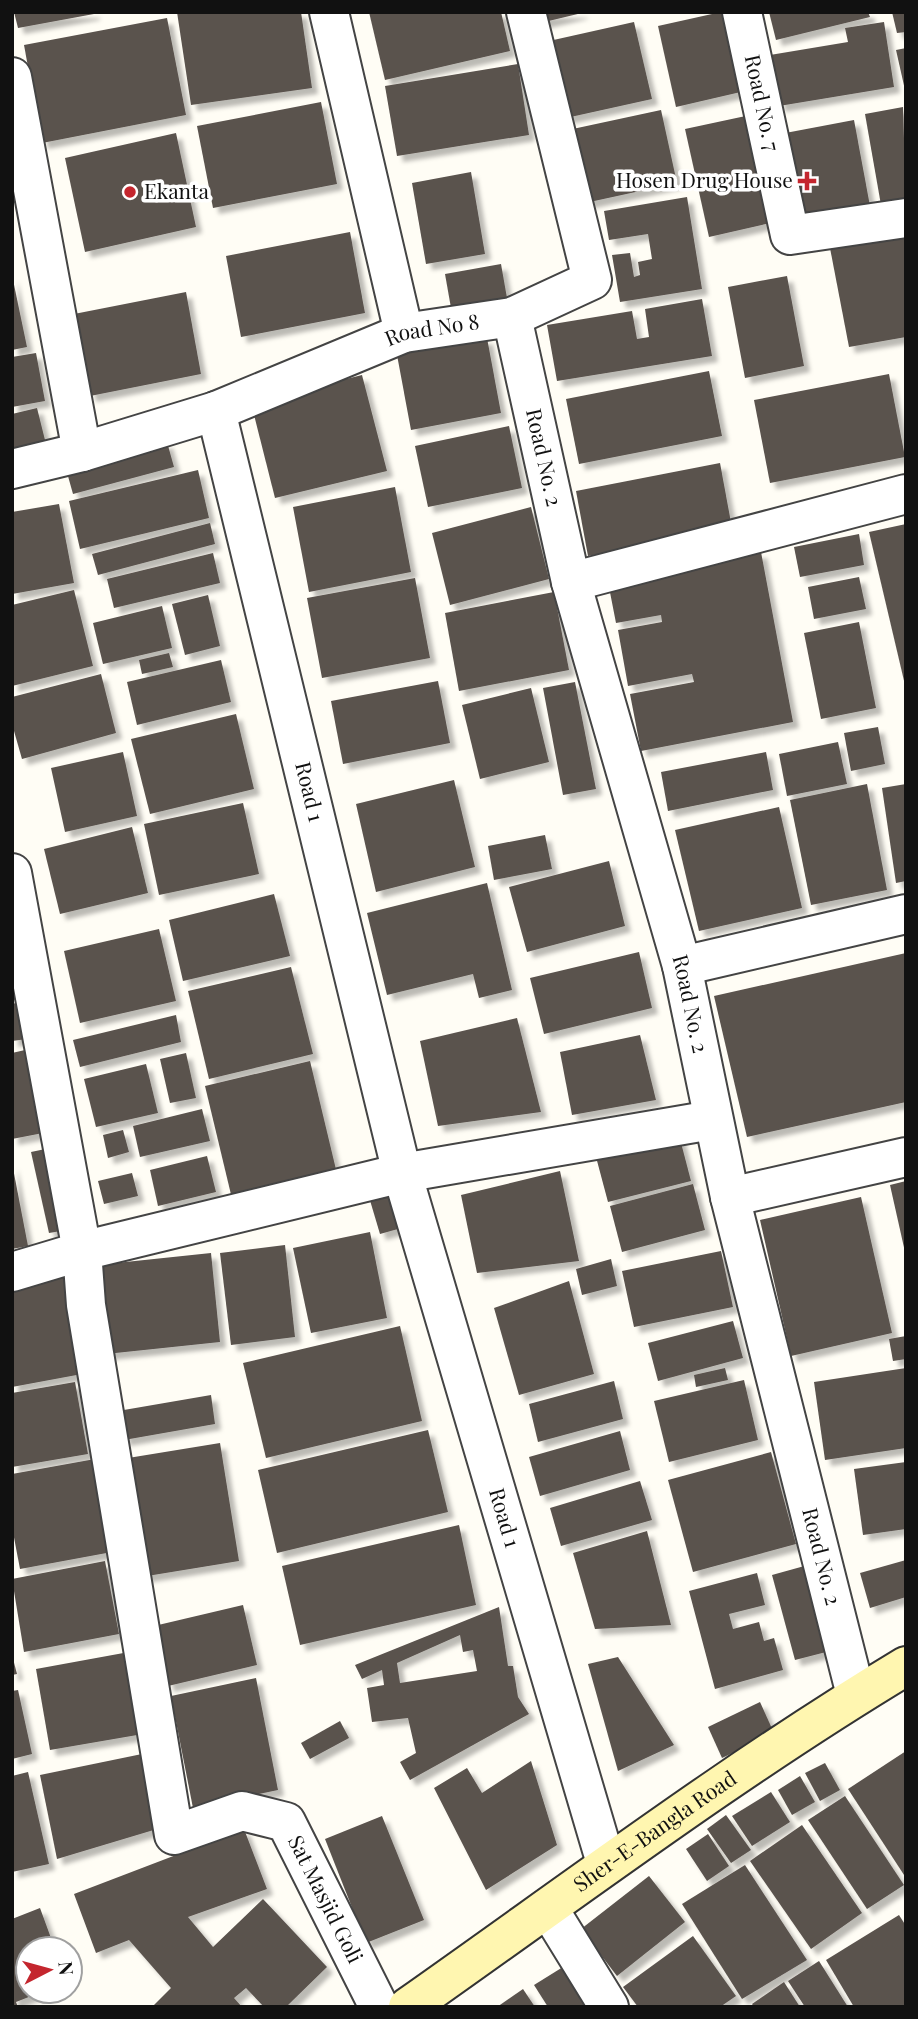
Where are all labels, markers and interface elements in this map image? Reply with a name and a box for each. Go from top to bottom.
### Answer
street label: Road No. 7 [740,52,788,154]
place label: Hosen Drug House [616,165,793,193]
marker: Hosen Drug House [799,173,815,189]
place label: Ekanta [144,176,210,204]
marker: Ekanta [122,184,138,200]
street label: Road No 8 [380,306,481,351]
street label: Road No. 2 [521,405,570,509]
street label: Road 1 [290,758,332,824]
street label: Road No. 2 [667,951,716,1055]
street label: Road 1 [484,1484,528,1551]
street label: Road No. 2 [797,1504,849,1608]
street label: Sher-E-Bangla Road [567,1763,741,1897]
street label: Sat Masjid Goli [283,1830,371,1967]
north arrow [14,1935,84,2005]
text: N [53,1960,81,1977]

